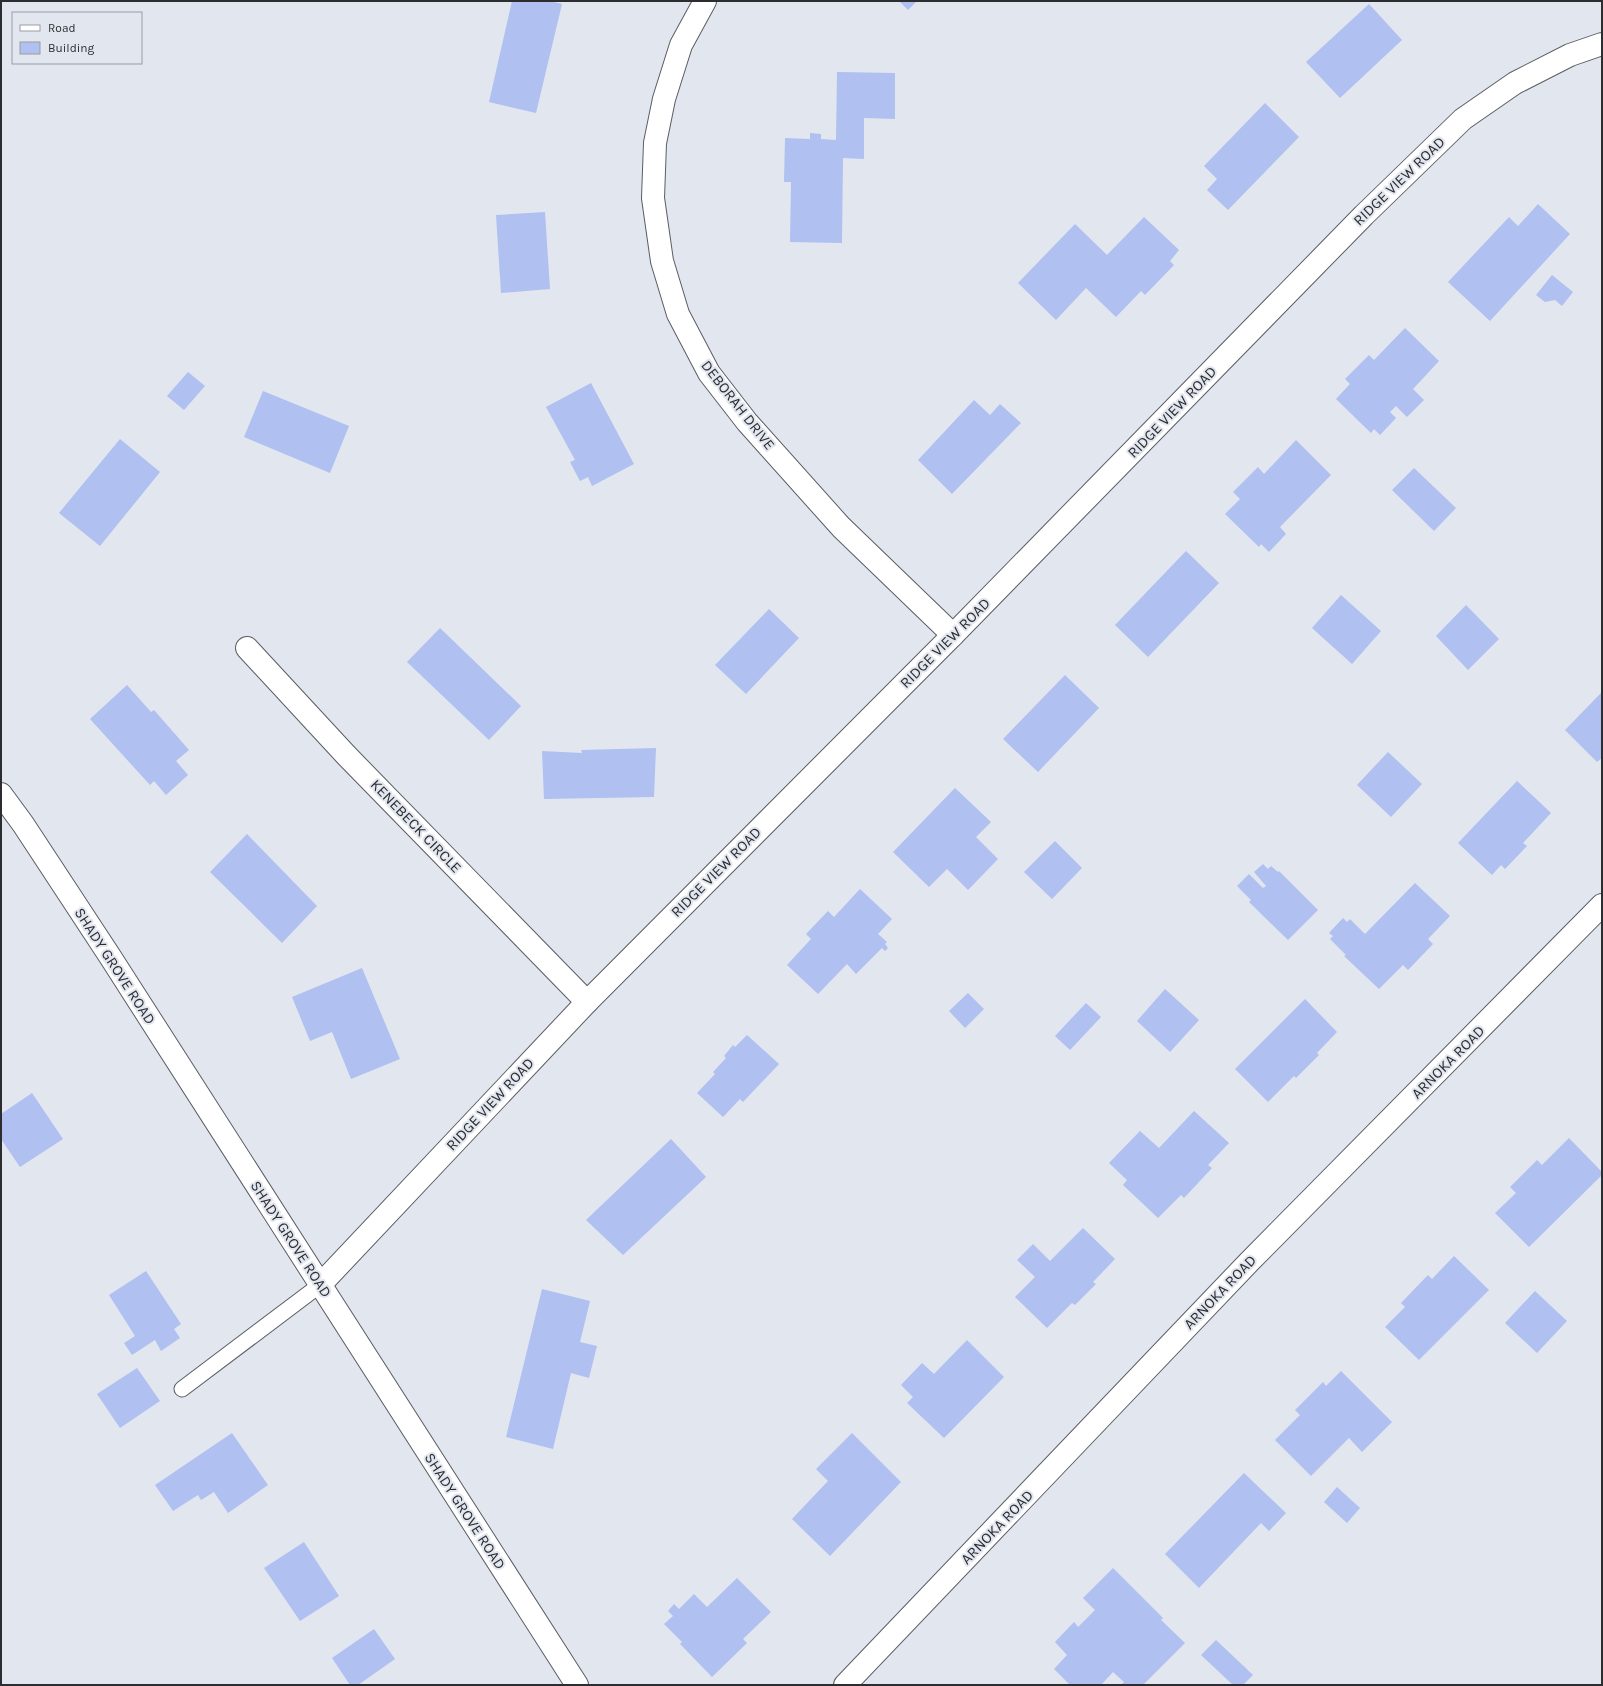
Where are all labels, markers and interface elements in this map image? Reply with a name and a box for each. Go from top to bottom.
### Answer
legend [12,12,142,64]
text: Road [48,21,76,35]
text: Building [48,41,95,55]
street label: RIDGE VIEW ROAD [1349,133,1449,229]
street label: DEBORAH DRIVE [697,357,779,453]
street label: RIDGE VIEW ROAD [1124,362,1220,462]
street label: RIDGE VIEW ROAD [896,594,994,692]
street label: KENEBECK CIRCLE [367,775,465,877]
street label: RIDGE VIEW ROAD [667,823,765,921]
street label: SHADY GROVE ROAD [71,904,159,1028]
street label: ARNOKA ROAD [1408,1022,1488,1102]
street label: RIDGE VIEW ROAD [442,1054,538,1154]
street label: SHADY GROVE ROAD [247,1177,335,1301]
street label: ARNOKA ROAD [1180,1251,1260,1333]
street label: SHADY GROVE ROAD [421,1449,509,1573]
street label: ARNOKA ROAD [957,1486,1037,1568]

